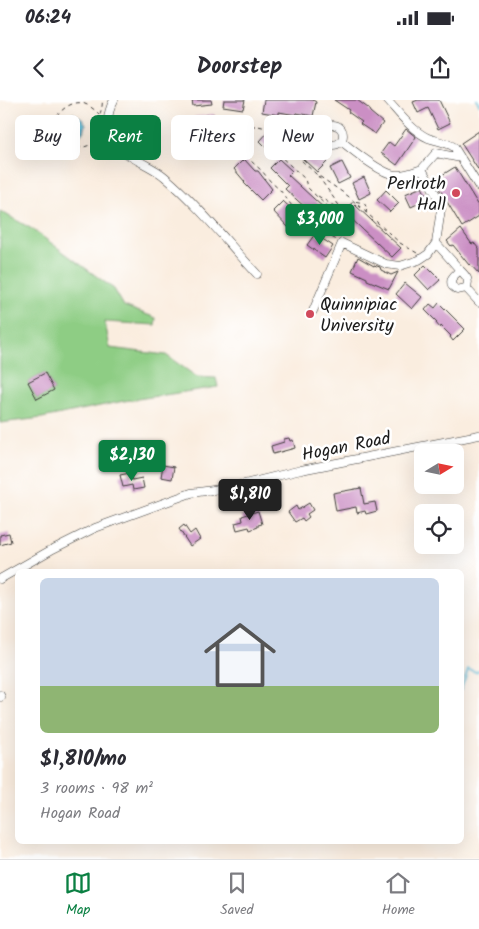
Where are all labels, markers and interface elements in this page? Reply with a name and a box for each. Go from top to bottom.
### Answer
text: 06:24 [25,3,71,33]
text: Doorstep [197,50,282,85]
icon: back [25,54,53,82]
icon: share [426,54,454,82]
chip: Buy [15,115,80,160]
chip: Rent [90,115,161,160]
chip: Filters [171,115,254,160]
chip: New [264,115,332,160]
place label: Perlroth Hall [387,170,447,220]
marker: Perlroth Hall [450,187,462,199]
pin: $3,000 [279,204,361,246]
text: $3,000 [296,207,344,232]
place label: Quinnipiac University [320,291,397,341]
marker: Quinnipiac University [304,308,316,320]
street label: Hogan Road [299,424,394,470]
pin: $2,130 [91,440,173,482]
text: $2,130 [110,443,154,468]
north arrow [414,444,464,494]
map controls [414,444,464,554]
pin: $1,810 [209,478,291,521]
text: $1,810 [230,482,270,507]
button: locate [414,504,464,554]
icon: home [195,610,285,700]
text: $1,810/mo [40,743,126,776]
text: 3 rooms · 98 m² [40,776,153,801]
text: Hogan Road [40,801,120,826]
tab: Map [64,869,92,921]
tab: Saved [220,869,254,921]
tab: Home [382,869,415,921]

